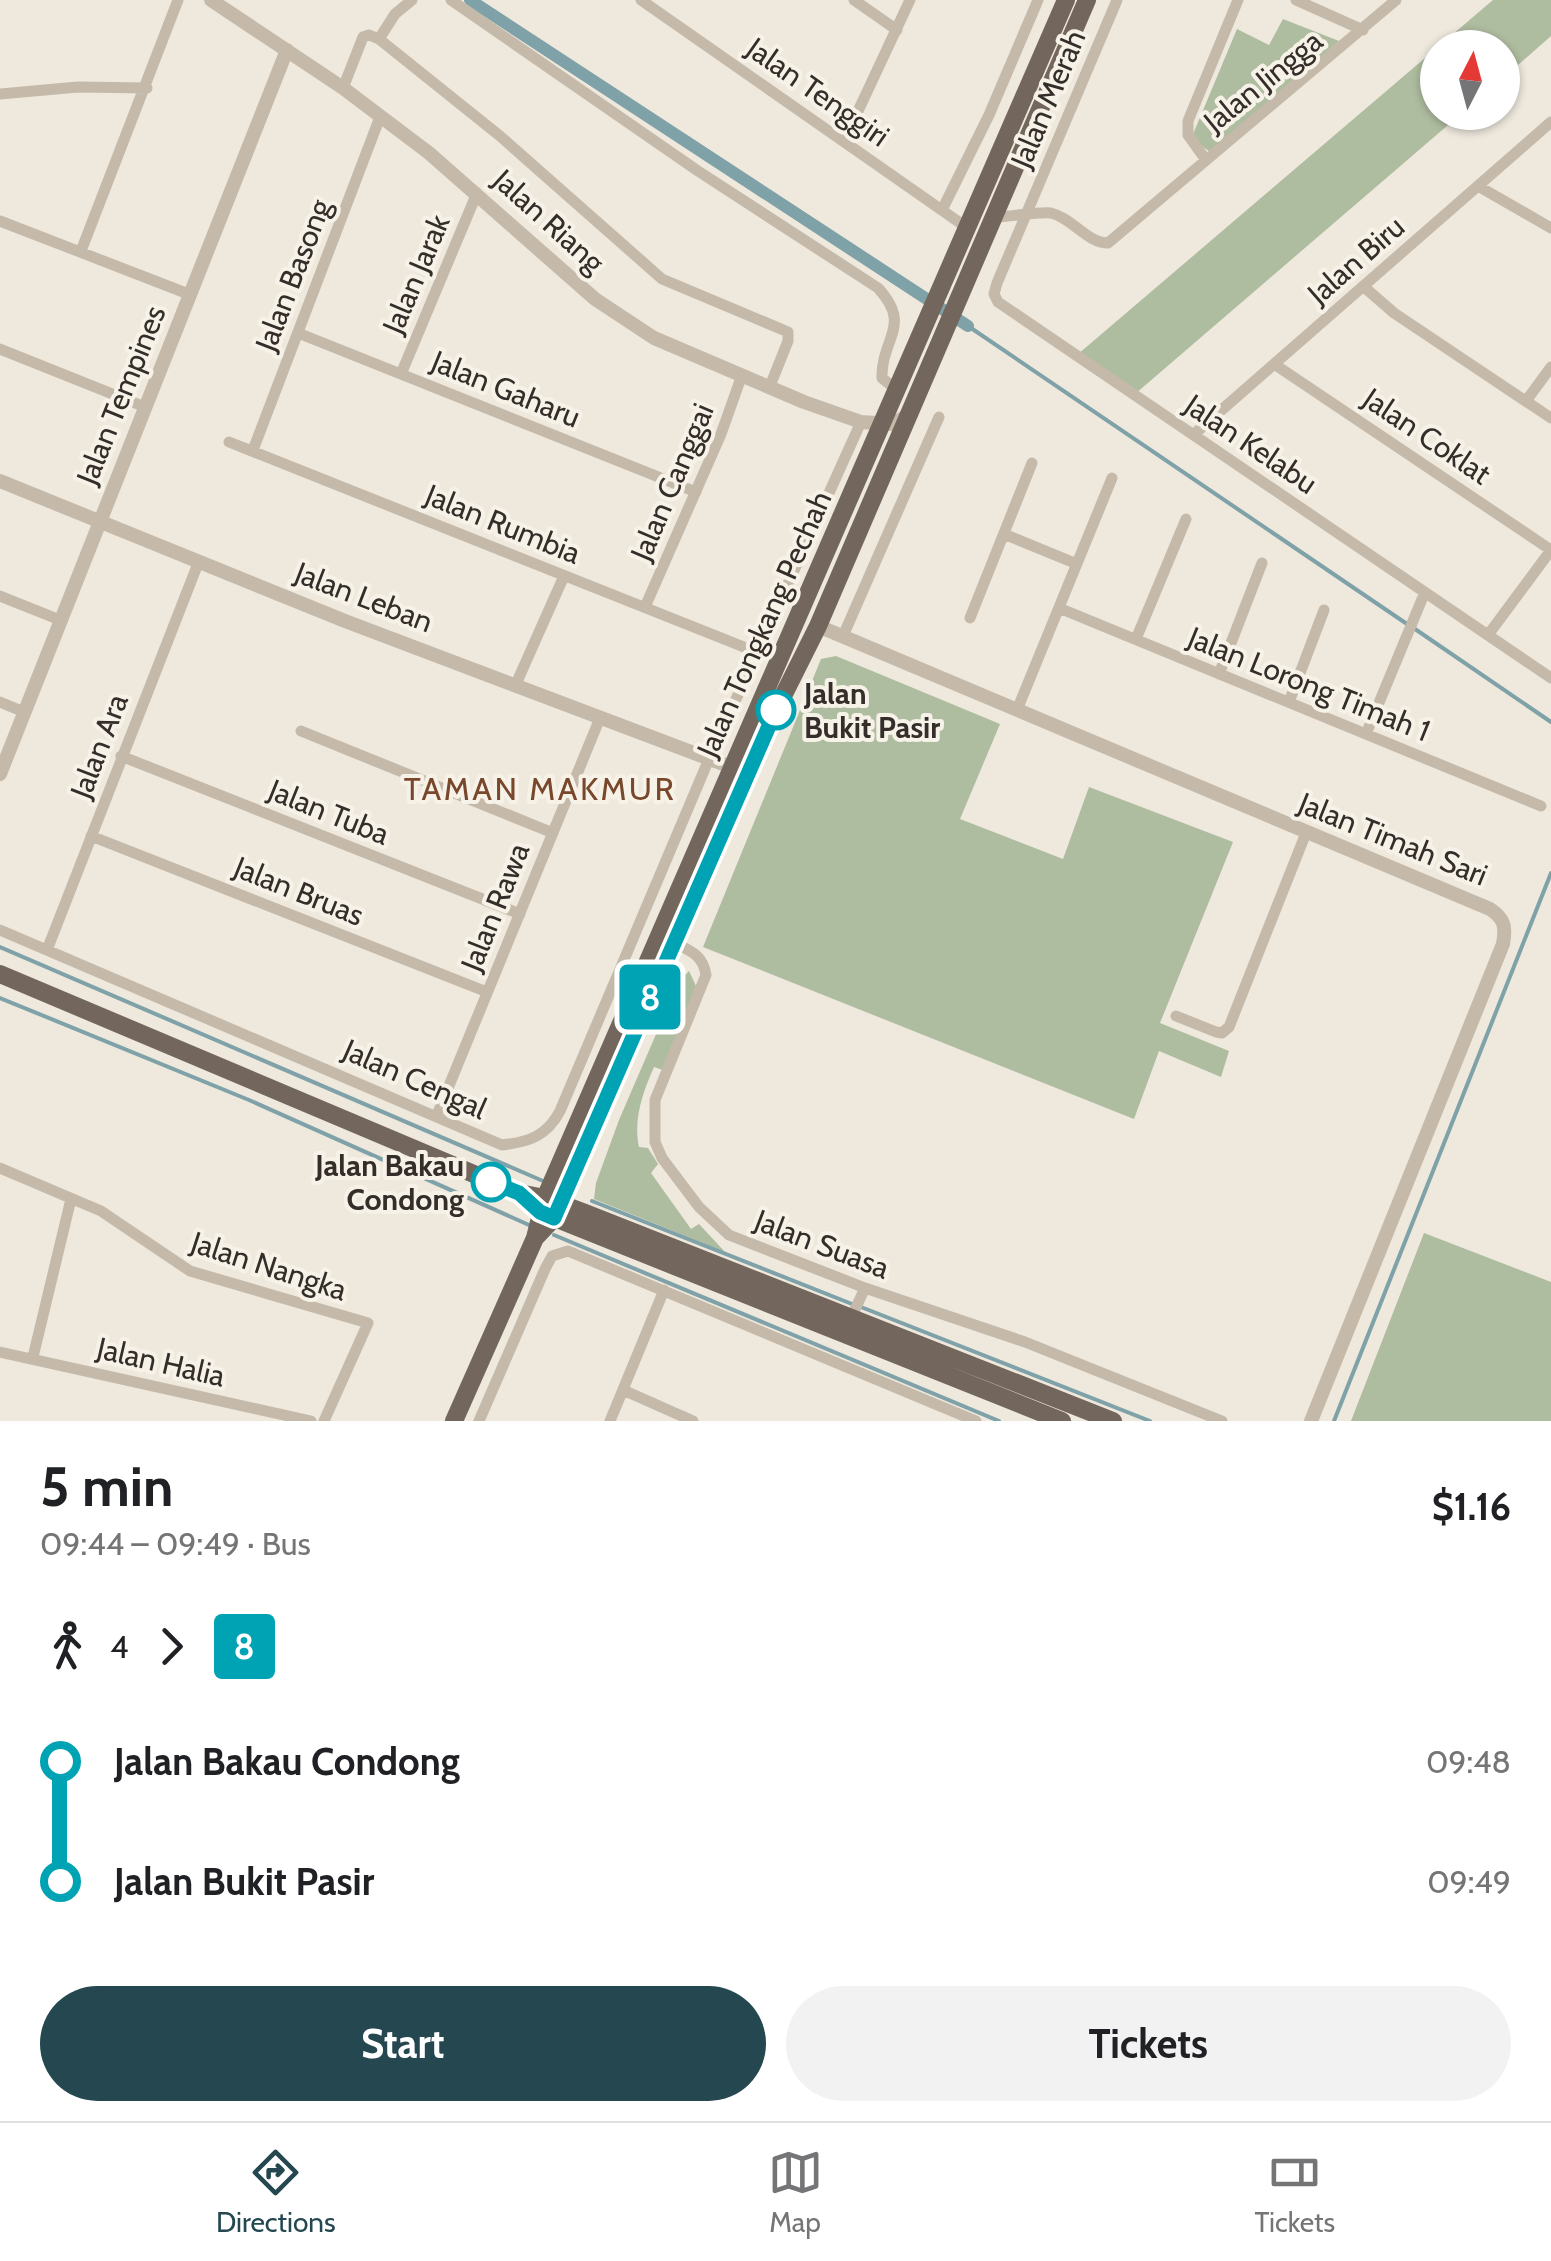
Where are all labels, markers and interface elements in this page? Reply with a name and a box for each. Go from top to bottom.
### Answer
street label: Jalan Jingga [1196,22,1330,141]
street label: Jalan Merah [1002,25,1094,174]
street label: Jalan Tenggiri [739,29,896,155]
north arrow [1420,30,1520,130]
map controls [1420,30,1520,130]
street label: Jalan Riang [485,161,613,281]
street label: Jalan Basong [247,193,339,357]
street label: Jalan Jarak [374,208,458,340]
street label: Jalan Biru [1299,208,1412,313]
street label: Jalan Tempines [68,300,174,491]
street label: Jalan Gaharu [425,342,586,436]
street label: Jalan Coklat [1355,379,1498,492]
street label: Jalan Kelabu [1177,386,1324,502]
street label: Jalan Canggai [622,398,722,567]
street label: Jalan Rumbia [419,476,586,572]
street label: Jalan Tongkang Pechah [688,485,839,764]
street label: Jalan Leban [289,553,438,640]
street label: Jalan Lorong Timah 1 [1182,618,1435,749]
place label: Jalan Bukit Pasir [803,675,940,746]
street label: Jalan Ara [62,688,136,804]
marker: Jalan Bukit Pasir [757,691,795,729]
district label: TAMAN MAKMUR [404,769,676,808]
street label: Jalan Tuba [262,771,395,853]
street label: Jalan Timah Sari [1292,784,1493,894]
street label: Jalan Rawa [452,837,538,977]
street label: Jalan Bruas [228,848,369,934]
line badge: 8 [618,964,682,1030]
text: 8 [639,976,661,1019]
street label: Jalan Cengal [337,1031,493,1127]
place label: Jalan Bakau Condong [314,1147,464,1218]
marker: Jalan Bakau Condong [472,1163,510,1201]
street label: Jalan Suasa [749,1201,895,1287]
street label: Jalan Nangka [186,1223,352,1309]
street label: Jalan Halia [93,1329,229,1395]
text: 5 min [40,1453,173,1520]
text: $1.16 [1432,1483,1511,1530]
text: 09:44 – 09:49 · Bus [40,1524,311,1563]
icon: walk [40,1619,95,1674]
icon: forward [144,1619,199,1674]
text: 8 [234,1625,255,1668]
text: 4 [110,1627,129,1666]
text: Jalan Bakau Condong [114,1738,460,1785]
text: 09:48 [1426,1742,1511,1781]
text: Jalan Bukit Pasir [114,1858,374,1905]
text: 09:49 [1427,1862,1511,1901]
button: Start [40,1986,766,2101]
button: Tickets [786,1986,1511,2101]
tab: Directions [216,2145,336,2239]
tab: Map [768,2145,823,2239]
tab: Tickets [1254,2145,1335,2239]

